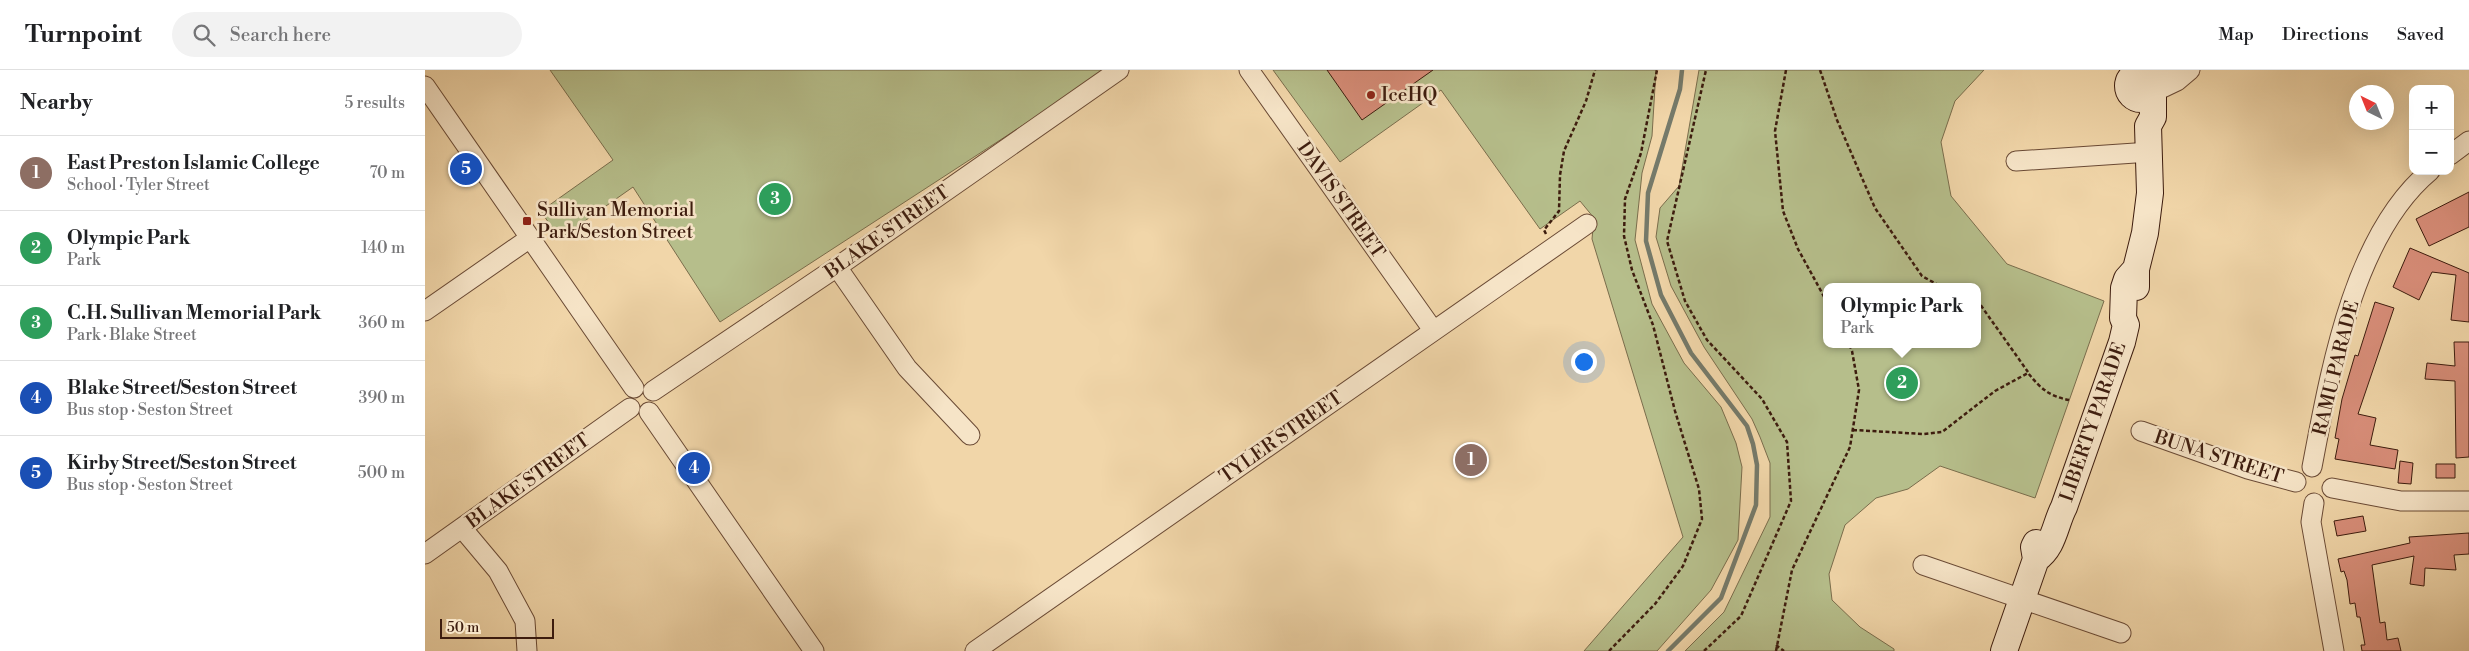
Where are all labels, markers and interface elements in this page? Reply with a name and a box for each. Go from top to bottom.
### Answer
search box [172,12,522,57]
text: Turnpoint [25,20,142,50]
icon: search [190,21,218,49]
text: Search here [230,23,331,47]
text: Map [2218,23,2254,46]
text: Directions [2282,23,2369,46]
text: Saved [2397,23,2444,46]
place label: IceHQ [1381,83,1438,107]
north arrow [2349,85,2394,130]
map controls [2409,85,2454,175]
button: + [2409,85,2454,130]
marker: IceHQ [1365,89,1377,101]
text: Nearby [20,90,93,116]
text: 5 results [344,93,405,113]
button: − [2409,130,2454,175]
street label: DAVIS STREET [1292,137,1390,263]
pin: 5 [450,150,482,188]
text: East Preston Islamic College [67,151,320,175]
text: 1 [32,163,40,183]
text: 70 m [369,163,405,183]
text: School · Tyler Street [67,175,210,195]
pin: 3 [759,180,791,218]
street label: BLAKE STREET [819,180,954,285]
place label: Sullivan Memorial Park/Seston Street [537,198,695,244]
marker: Sullivan Memorial Park/Seston Street [521,215,533,227]
text: Olympic Park [67,226,190,250]
text: 2 [31,238,41,258]
text: 140 m [361,238,405,258]
text: Park [67,250,100,270]
popup [1823,283,1981,348]
text: Olympic Park [1840,294,1964,318]
street label: RAMU PARADE [2308,298,2364,438]
text: C.H. Sullivan Memorial Park [67,301,321,325]
text: 3 [31,313,41,333]
text: 360 m [359,313,405,333]
text: Park [1840,318,1874,338]
text: Park · Blake Street [67,325,197,345]
street label: LIBERTY PARADE [2054,339,2132,505]
your location [1571,349,1597,375]
pin: 2 [1886,364,1918,402]
text: Blake Street/Seston Street [67,376,297,400]
street label: TYLER STREET [1215,386,1347,488]
text: 4 [31,388,41,408]
text: 390 m [359,388,405,408]
text: Bus stop · Seston Street [67,400,233,420]
street label: BUNA STREET [2150,425,2287,489]
street label: BLAKE STREET [461,428,595,535]
pin: 1 [1455,441,1487,479]
pin: 4 [678,449,710,487]
text: Kirby Street/Seston Street [67,451,297,475]
text: 5 [31,463,41,483]
text: 500 m [358,463,405,483]
text: Bus stop · Seston Street [67,475,233,495]
scale bar [440,616,554,639]
text: 50 m [447,619,479,637]

